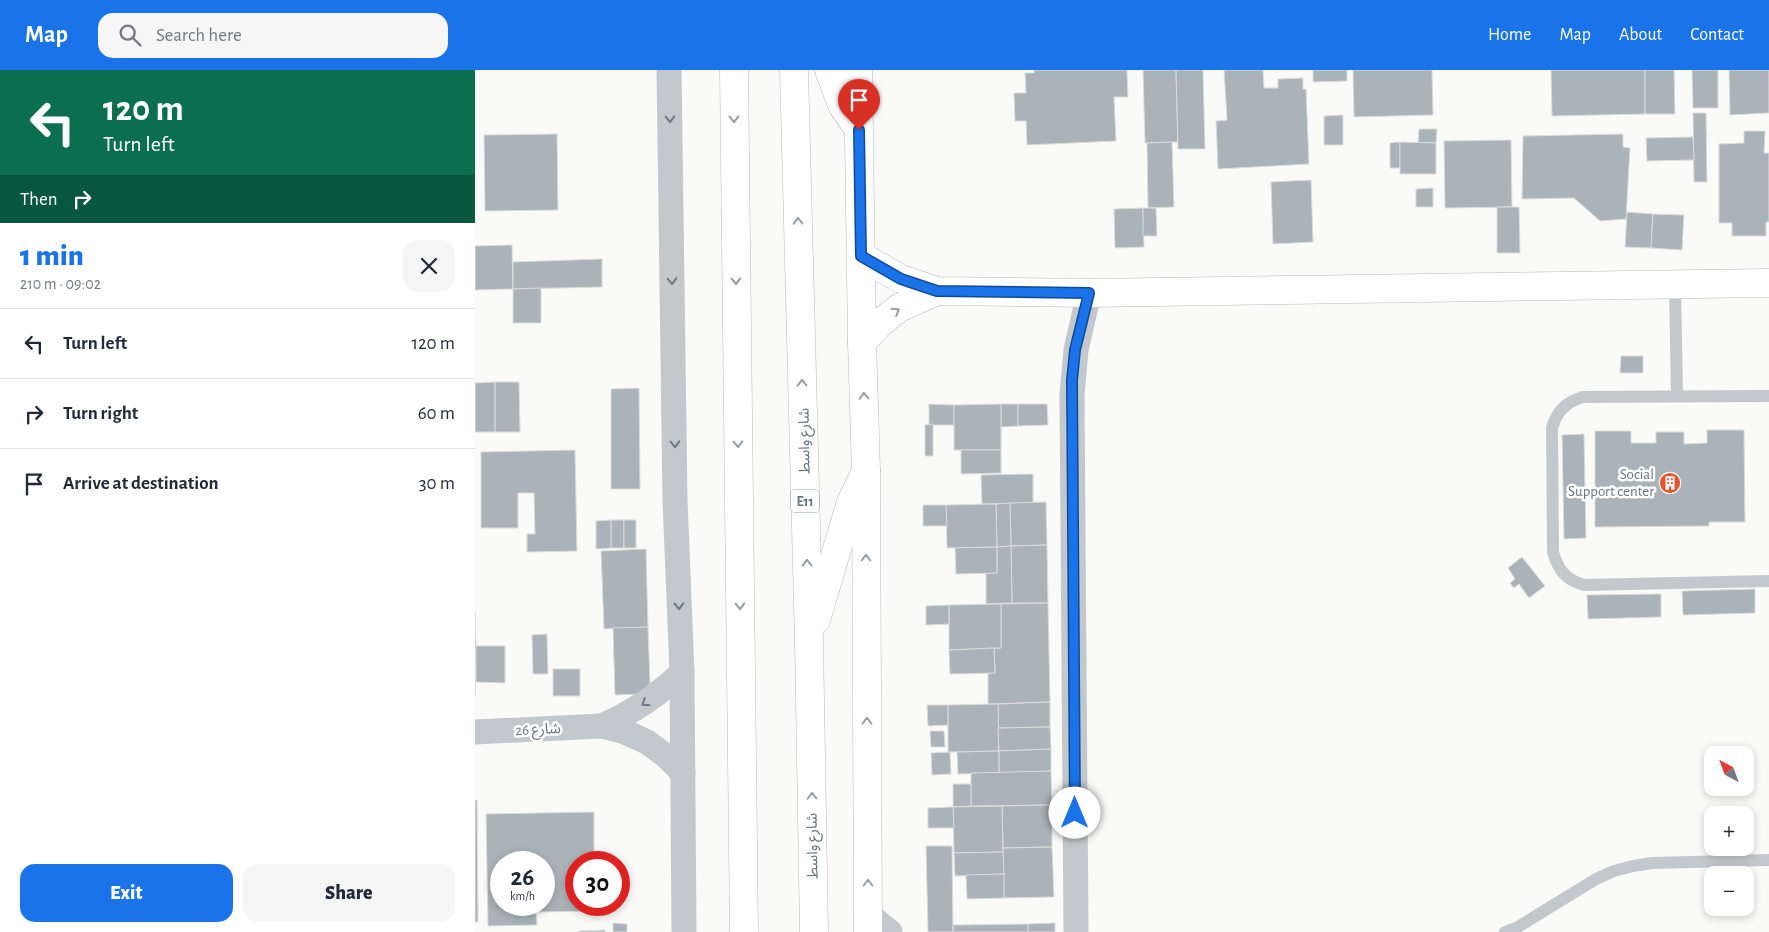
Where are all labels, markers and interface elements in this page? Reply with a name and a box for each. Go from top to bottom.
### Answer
search box [98,13,448,58]
icon: search [116,21,144,49]
text: Map [25,23,68,47]
text: Search here [156,26,242,45]
text: Home [1488,26,1531,44]
text: Map [1559,26,1591,44]
text: About [1619,26,1662,44]
text: Contact [1690,26,1744,44]
pin [838,79,880,130]
icon: arrive [845,86,873,114]
icon: left [20,90,85,155]
text: 120 m [103,92,184,127]
one-way arrow [665,115,675,123]
one-way arrow [729,115,739,123]
text: Turn left [103,133,175,155]
icon: right [68,185,96,213]
text: Then [20,190,58,209]
one-way arrow [793,217,803,224]
button: close [403,240,455,292]
text: 1 min [20,241,84,271]
text: 210 m · 09:02 [20,276,101,292]
one-way arrow [667,278,677,285]
one-way arrow [731,278,741,285]
one-way arrow [890,308,899,317]
icon: left [20,330,48,358]
text: Turn left [63,334,127,353]
text: 120 m [411,334,455,353]
one-way arrow [797,379,807,387]
one-way arrow [858,392,869,400]
icon: right [20,400,48,428]
text: Turn right [63,404,138,423]
text: 60 m [418,404,455,423]
street label: شارع واسط [796,407,817,474]
one-way arrow [669,440,680,448]
one-way arrow [733,440,743,448]
place label: Social Support center [1568,467,1654,499]
icon: arrive [20,470,48,498]
building icon: Social Support center [1658,471,1682,495]
text: Arrive at destination [63,474,219,493]
text: 30 m [419,474,455,493]
road number: E11 [791,490,819,512]
one-way arrow [861,554,871,562]
one-way arrow [802,559,812,567]
one-way arrow [674,602,685,610]
one-way arrow [735,602,745,610]
one-way arrow [641,697,651,706]
one-way arrow [862,717,872,724]
street label: شارع 26 [515,721,562,742]
north arrow [1704,746,1754,796]
map controls [1704,746,1754,916]
position arrow [1048,786,1100,838]
one-way arrow [806,792,817,800]
button: + [1704,806,1754,856]
street label: شارع واسط [804,812,825,879]
speed limit sign: 30 [565,851,630,916]
button: Exit [20,864,233,922]
button: Share [243,864,455,922]
text: 26 [511,865,534,890]
button: − [1704,866,1754,916]
one-way arrow [863,879,873,887]
text: km/h [510,890,535,902]

